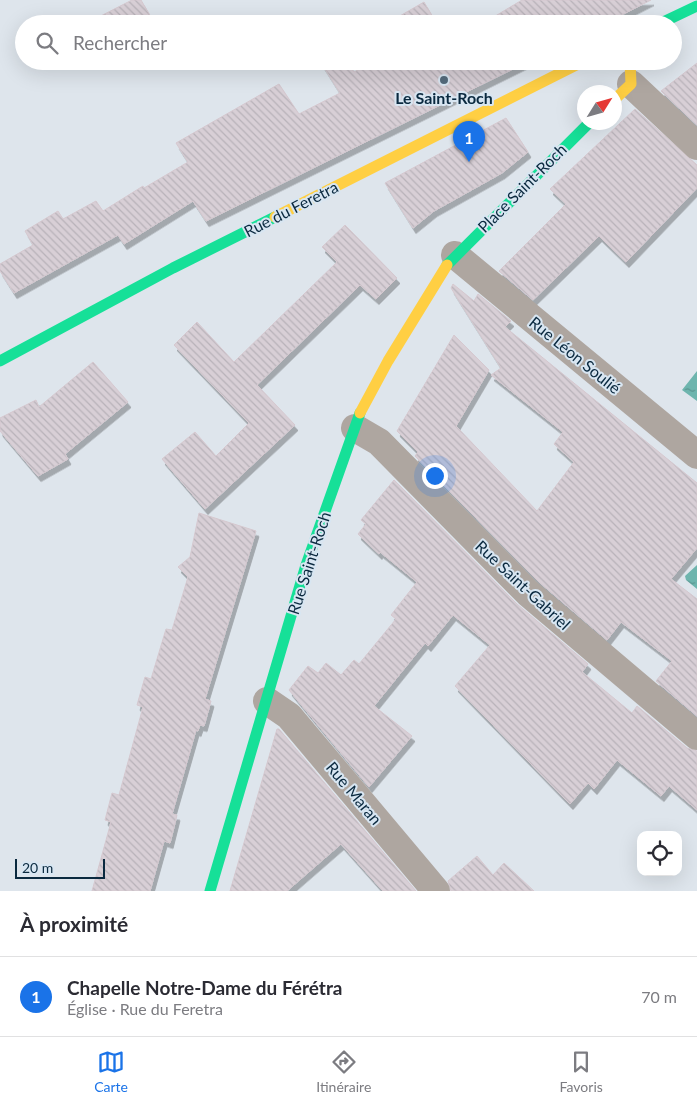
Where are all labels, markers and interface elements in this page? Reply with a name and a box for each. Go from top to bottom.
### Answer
search box [15,15,682,70]
icon: search [33,29,61,57]
text: Rechercher [73,31,167,54]
marker: Le Saint-Roch [438,74,450,86]
north arrow [577,85,622,130]
place label: Le Saint-Roch [395,88,493,107]
pin: 1 [453,121,485,162]
street label: Place Saint-Roch [473,139,570,236]
street label: Rue du Feretra [240,177,341,240]
street label: Rue Léon Soulié [526,312,625,397]
your location [422,463,448,489]
street label: Rue Saint-Roch [283,509,334,617]
street label: Rue Saint-Gabriel [472,536,575,633]
street label: Rue Maran [323,757,386,828]
map controls [637,831,682,876]
button: locate [637,831,682,876]
scale bar [15,856,105,879]
text: 20 m [22,859,53,876]
text: À proximité [20,911,128,936]
text: Chapelle Notre-Dame du Férétra [67,976,342,999]
text: 1 [31,987,41,1006]
text: 70 m [641,987,677,1006]
text: Église · Rue du Feretra [67,999,223,1018]
tab: Carte [94,1048,128,1095]
tab: Itinéraire [316,1048,371,1095]
tab: Favoris [560,1048,603,1095]

